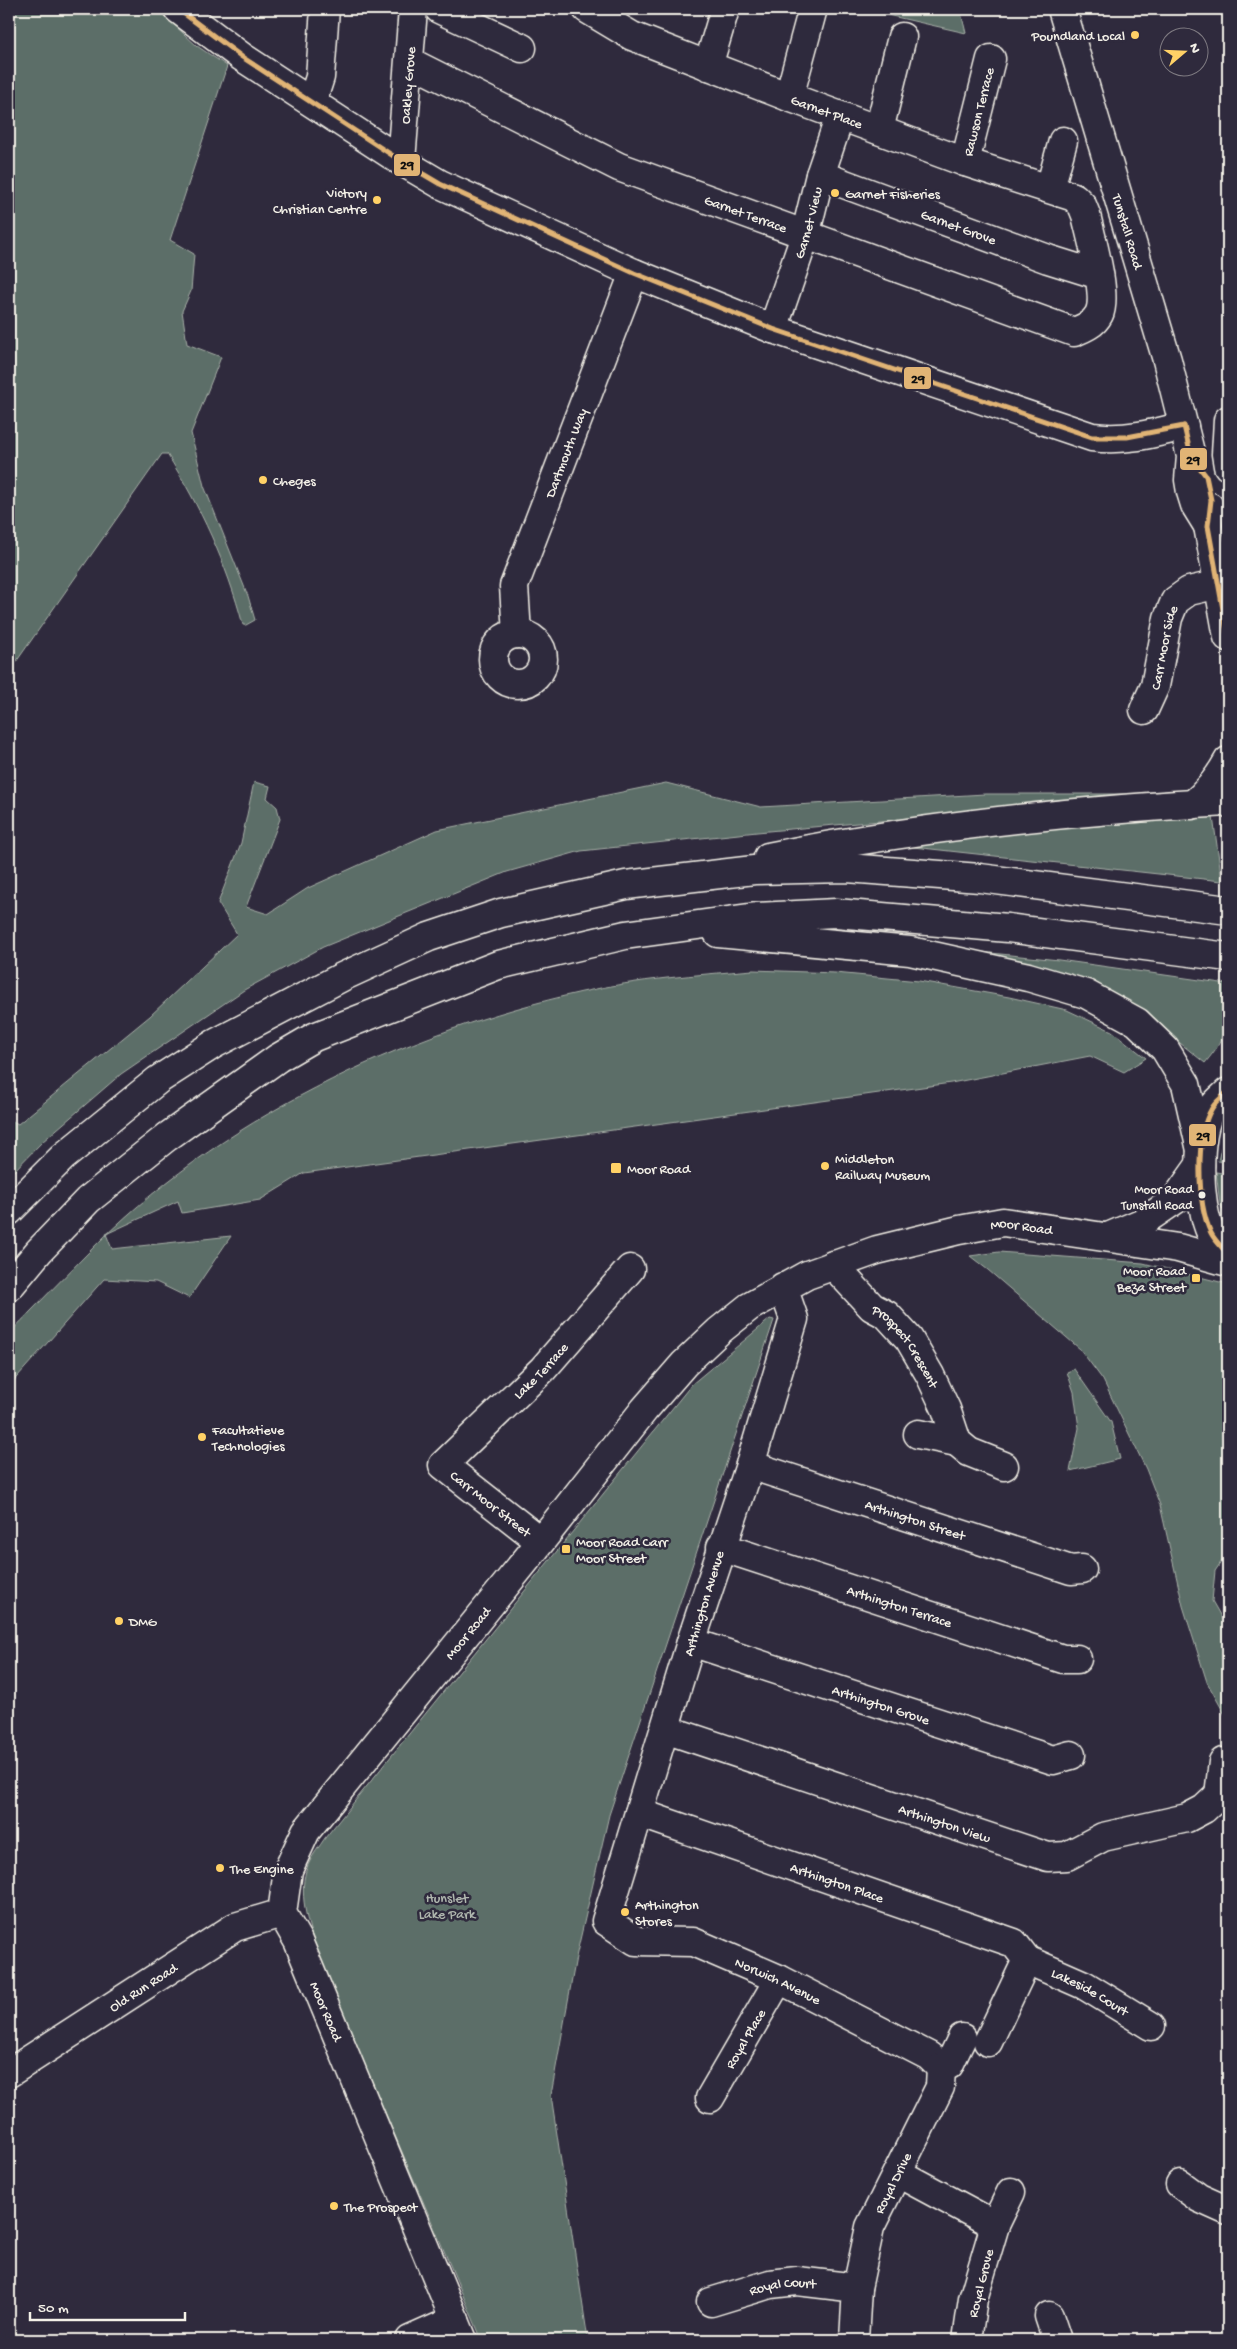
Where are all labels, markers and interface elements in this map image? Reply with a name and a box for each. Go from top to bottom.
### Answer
north arrow [1160,28,1210,78]
place label: Poundland Local [1031,29,1125,46]
marker: Poundland Local [1129,29,1141,41]
text: N [1184,41,1203,56]
street label: Oakley Grove [398,45,421,125]
street label: Rawson Terrace [961,65,1000,158]
street label: Garnet Place [788,93,865,134]
line badge: 29 [393,153,421,177]
text: 29 [400,158,414,175]
place label: Victory Christian Centre [273,186,368,219]
street label: Garnet View [792,186,828,261]
marker: Garnet Fisheries [829,187,841,199]
place label: Garnet Fisheries [845,187,941,204]
street label: Tunstall Road [1107,192,1146,273]
street label: Garnet Terrace [701,193,790,238]
marker: Victory Christian Centre [371,194,383,206]
street label: Garnet Grove [918,207,999,250]
line badge: 29 [903,366,932,390]
text: 29 [911,372,925,389]
street label: Dartmouth Way [542,406,592,502]
line badge: 29 [1179,447,1208,471]
text: 29 [1186,453,1200,470]
marker: Cheges [257,474,269,486]
place label: Cheges [273,474,317,491]
street label: Carr Moor Side [1148,603,1184,692]
line badge: 29 [1188,1123,1217,1147]
text: 29 [1196,1129,1210,1146]
place label: Middleton Railway Museum [835,1152,930,1185]
marker: Middleton Railway Museum [819,1160,831,1172]
marker: Moor Road [609,1161,623,1175]
place label: Moor Road [627,1162,692,1179]
place label: Moor Road Tunstall Road [1120,1183,1194,1214]
marker: Moor Road Tunstall Road [1197,1190,1207,1200]
street label: Moor Road [989,1216,1055,1241]
place label: Moor Road Beza Street [1116,1264,1188,1297]
marker: Moor Road Beza Street [1190,1272,1202,1284]
street label: Prospect Crescent [867,1302,941,1392]
street label: Lake Terrace [511,1339,574,1404]
place label: Facultatieve Technologies [211,1423,285,1456]
marker: Facultatieve Technologies [196,1431,208,1443]
street label: Carr Moor Street [445,1468,534,1543]
street label: Arthington Street [862,1497,968,1546]
place label: Moor Road Carr Moor Street [576,1535,669,1568]
marker: Moor Road Carr Moor Street [560,1543,572,1555]
street label: Arthington Avenue [681,1548,730,1658]
street label: Arthington Terrace [844,1583,954,1633]
street label: Moor Road [443,1603,497,1664]
marker: DMG [113,1615,125,1627]
place label: DMG [128,1615,158,1632]
street label: Arthington Grove [829,1683,932,1730]
street label: Arthington View [896,1802,992,1848]
street label: Arthington Place [788,1860,886,1908]
marker: The Engine [214,1862,226,1874]
place label: The Engine [229,1862,294,1879]
park label: Hunslet Lake Park [419,1891,477,1924]
place label: Arthington Stores [635,1898,699,1931]
marker: Arthington Stores [619,1906,631,1918]
street label: Norwich Avenue [732,1955,824,2010]
street label: Old Run Road [107,1960,183,2017]
street label: Lakeside Court [1048,1966,1132,2022]
street label: Moor Road [305,1980,346,2046]
street label: Royal Place [723,2006,771,2073]
street label: Royal Drive [872,2150,917,2217]
marker: The Prospect [328,2200,340,2212]
place label: The Prospect [343,2200,418,2217]
street label: Royal Grove [966,2247,999,2320]
street label: Royal Court [748,2275,818,2301]
scale bar [30,2289,185,2321]
text: 50 m [38,2300,69,2318]

